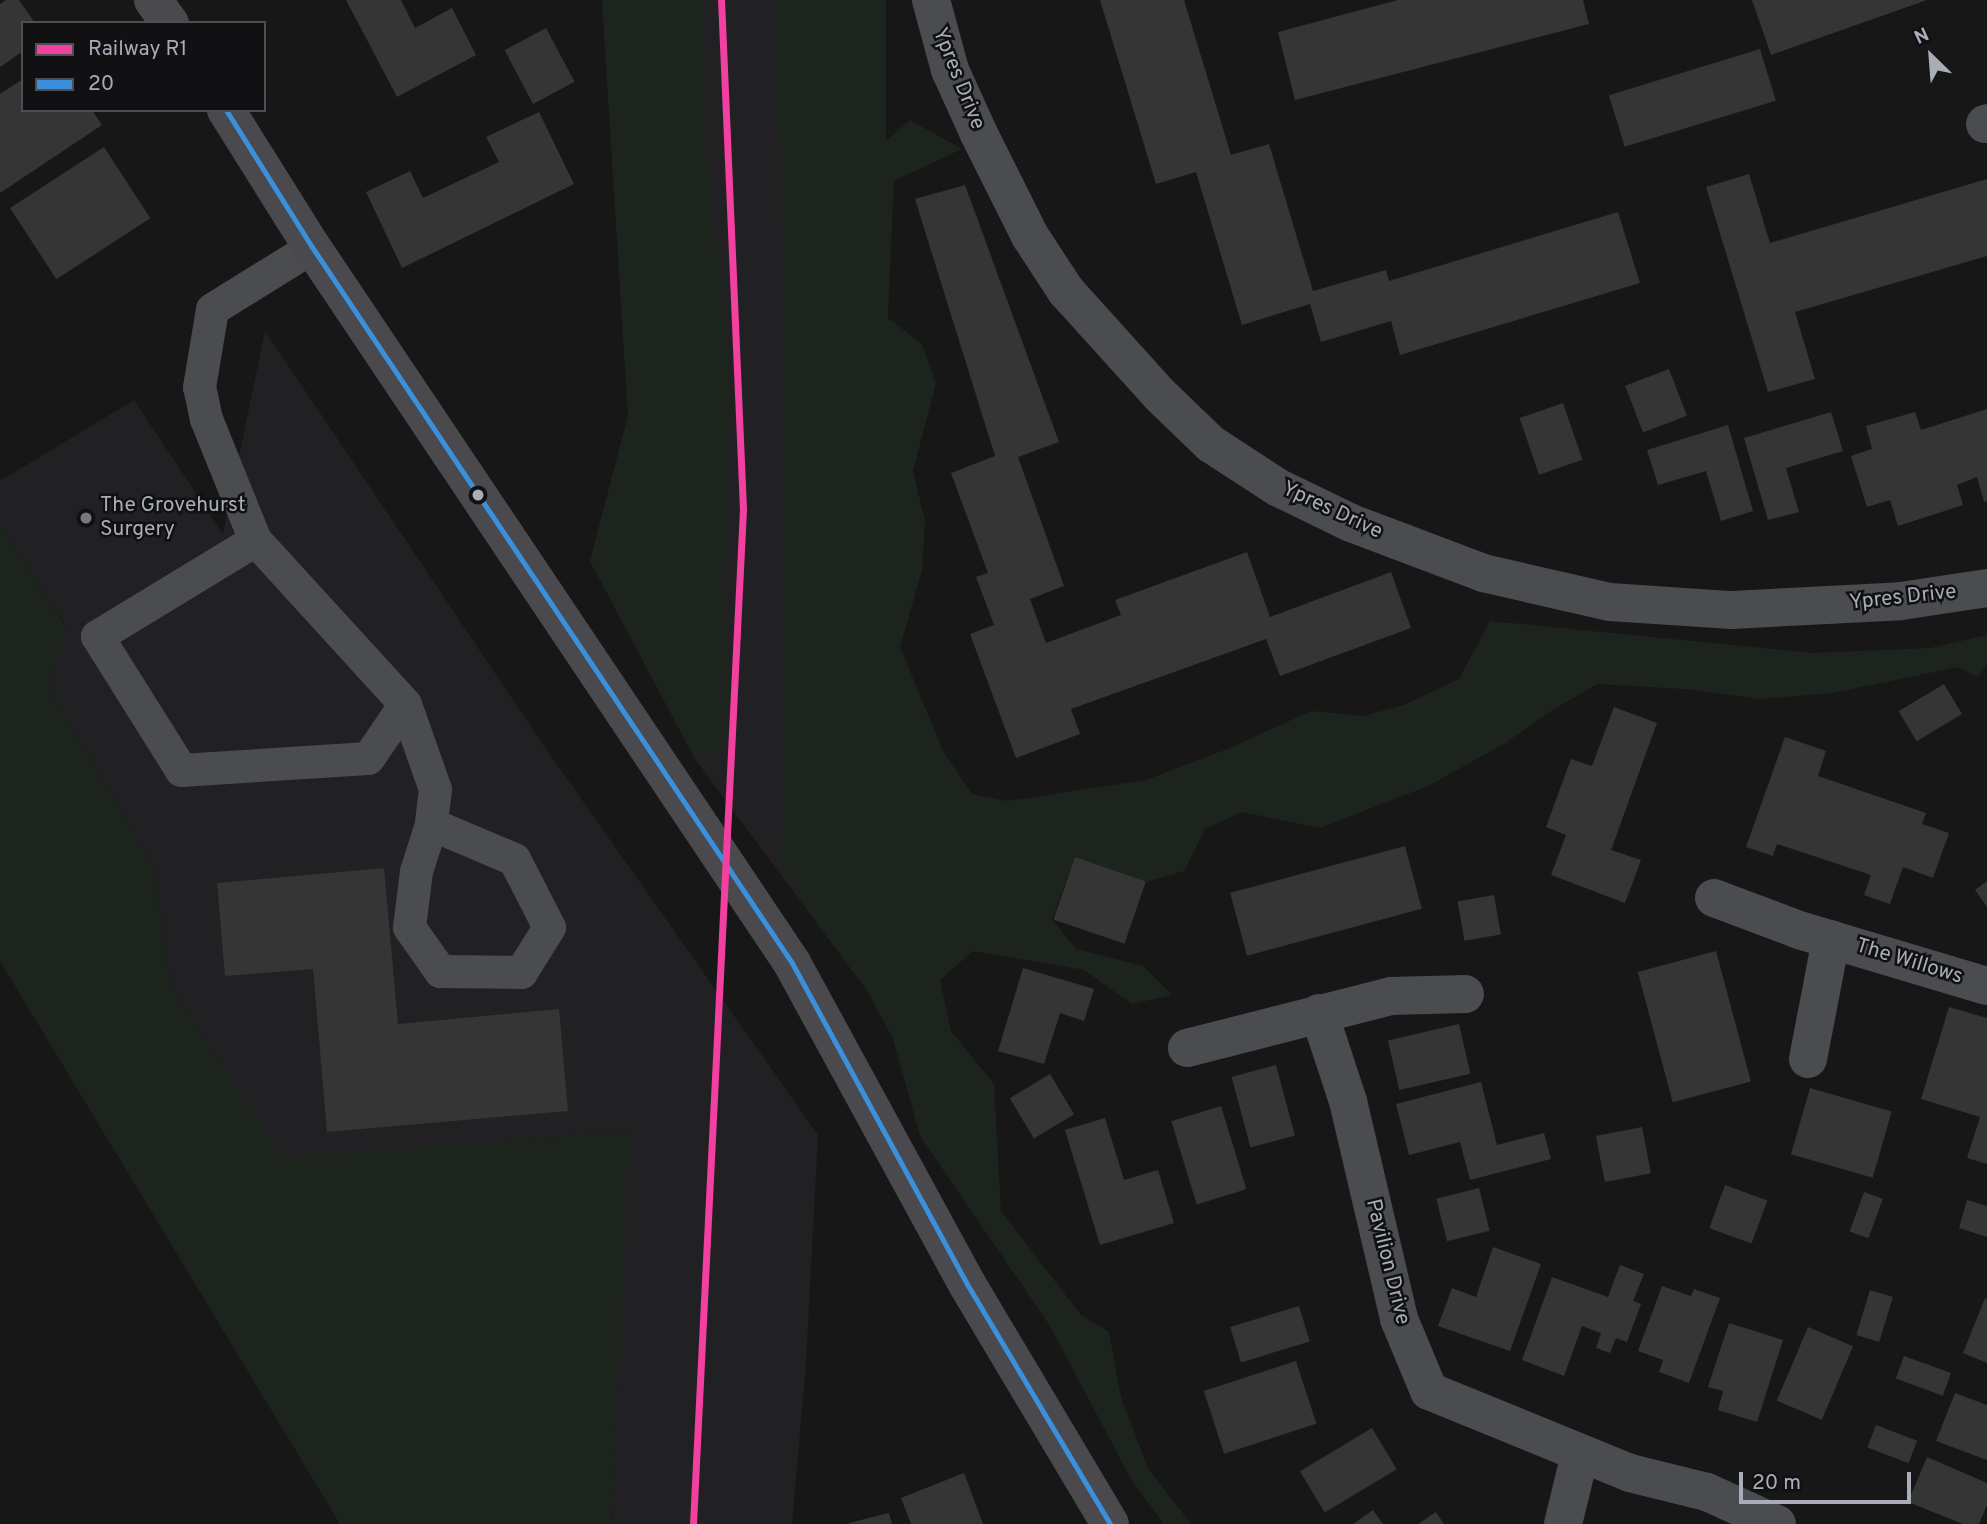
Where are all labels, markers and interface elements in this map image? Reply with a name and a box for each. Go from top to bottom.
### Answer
legend [21,21,266,112]
north arrow [1896,21,1966,91]
text: N [1911,23,1933,51]
street label: Ypres Drive [926,24,990,134]
text: Railway R1 [88,36,187,63]
text: 20 [88,71,114,98]
street label: Ypres Drive [1278,477,1386,545]
unlabelled marker [471,488,485,502]
place label: The Grovehurst Surgery [100,493,246,543]
marker: The Grovehurst Surgery [78,510,94,526]
street label: Ypres Drive [1848,580,1958,616]
street label: The Willows [1852,934,1966,990]
street label: Pavilion Drive [1359,1196,1415,1328]
scale bar [1742,1458,1913,1502]
text: 20 m [1752,1470,1801,1497]

